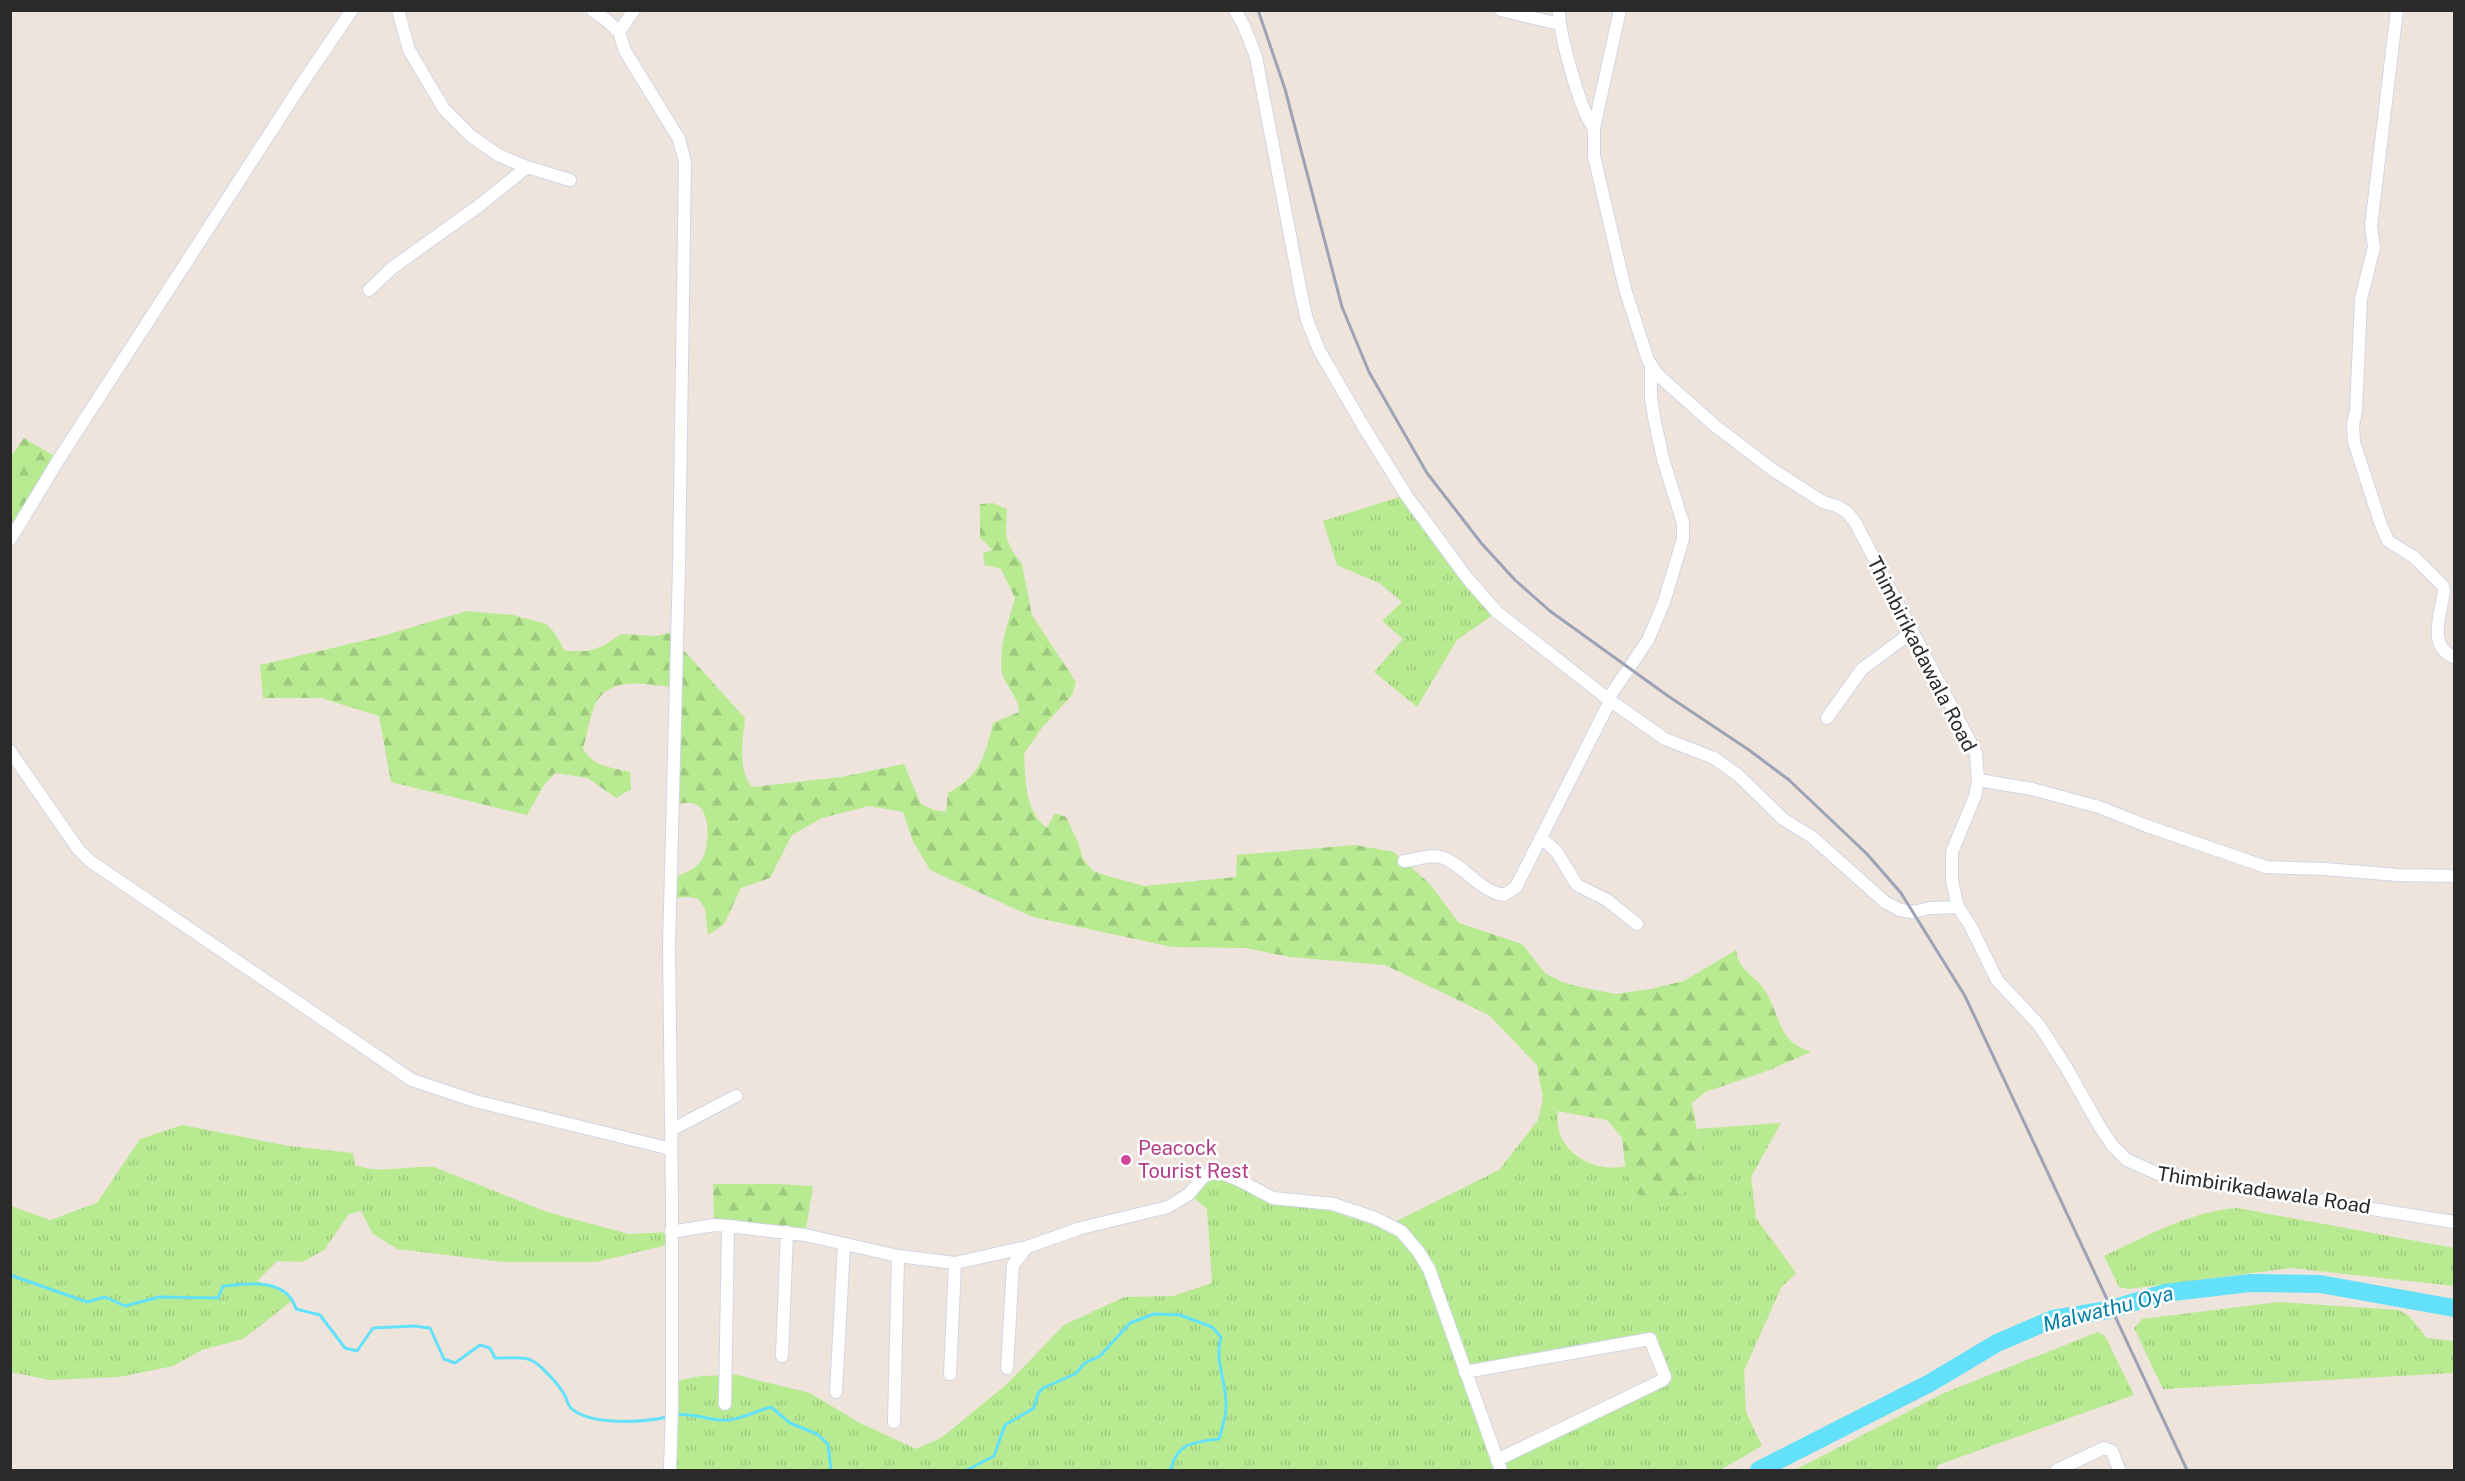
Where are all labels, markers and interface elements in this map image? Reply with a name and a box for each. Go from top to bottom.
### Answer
street label: Thimbirikadawala Road [1862,552,1982,756]
place label: Peacock Tourist Rest [1138,1136,1249,1183]
marker: Peacock Tourist Rest [1119,1153,1133,1167]
street label: Thimbirikadawala Road [2155,1161,2373,1219]
water label: Malwathu Oya [2040,1280,2176,1337]

